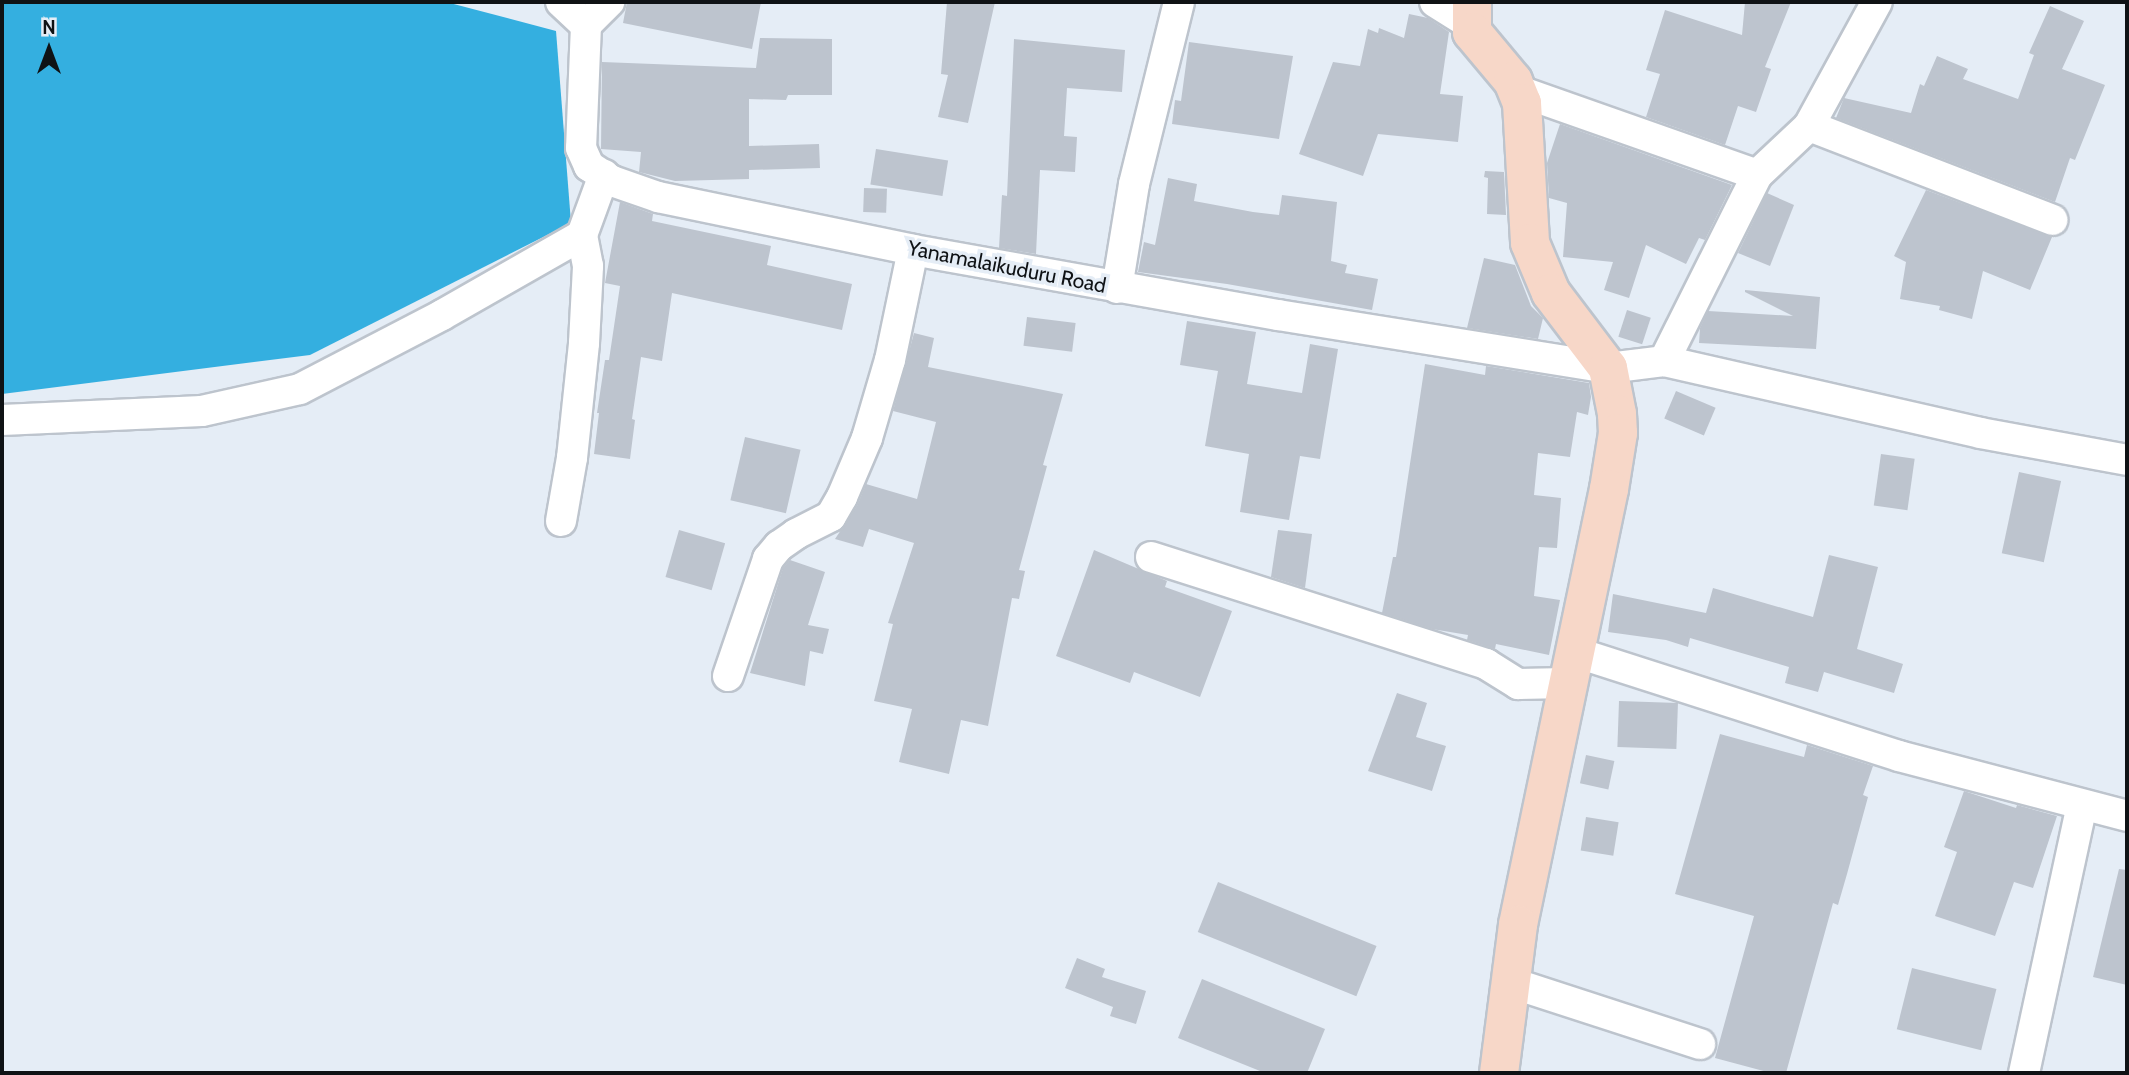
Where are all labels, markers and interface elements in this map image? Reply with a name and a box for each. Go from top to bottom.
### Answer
north arrow [14,14,84,84]
text: N [42,16,56,39]
street label: Yanamalaikuduru Road [906,235,1108,299]

